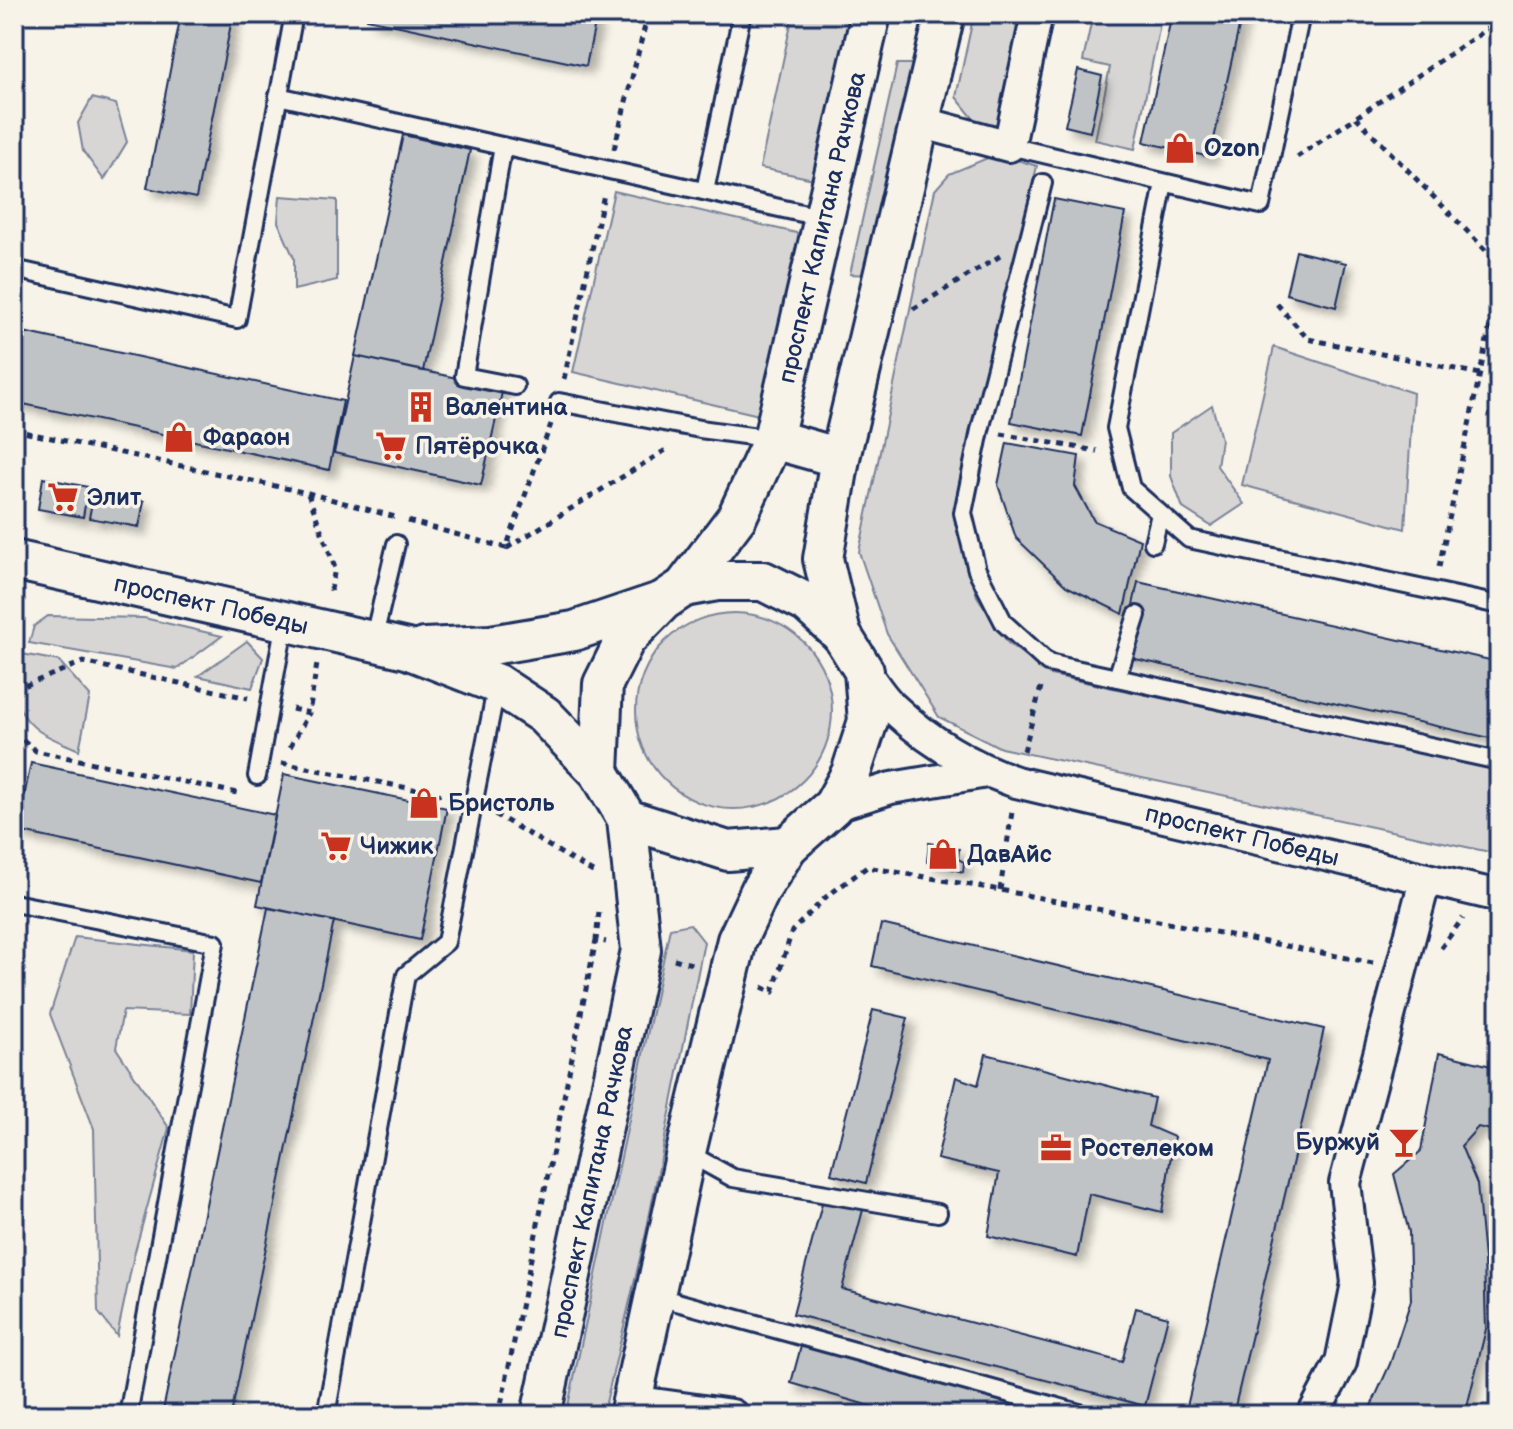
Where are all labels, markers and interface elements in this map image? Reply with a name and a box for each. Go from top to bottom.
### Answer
street label: проспект Капитана Рачкова [772,69,872,386]
shop icon: Ozon [1163,131,1197,165]
place label: Ozon [1204,134,1260,163]
building icon: Валентина [404,390,438,424]
place label: Валентина [445,393,569,422]
shop icon: Фараон [162,420,196,454]
place label: Фараон [203,423,290,452]
supermarket icon: Пятёрочка [374,429,408,463]
place label: Пятёрочка [415,432,540,461]
supermarket icon: Элит [46,480,80,514]
place label: Элит [87,483,142,512]
street label: проспект Победы [111,569,311,641]
shop icon: Бристоль [407,786,441,820]
place label: Бристоль [448,789,555,818]
street label: проспект Победы [1142,798,1342,872]
supermarket icon: Чижик [319,829,353,863]
place label: Чижик [360,832,434,861]
shop icon: ДавАйс [926,837,960,871]
place label: ДавАйс [967,840,1052,869]
street label: проспект Капитана Рачкова [545,1023,639,1341]
bar icon: Буржуй [1387,1125,1421,1159]
place label: Буржуй [1295,1128,1380,1157]
office icon: Ростелеком [1039,1131,1073,1165]
place label: Ростелеком [1080,1134,1214,1163]

